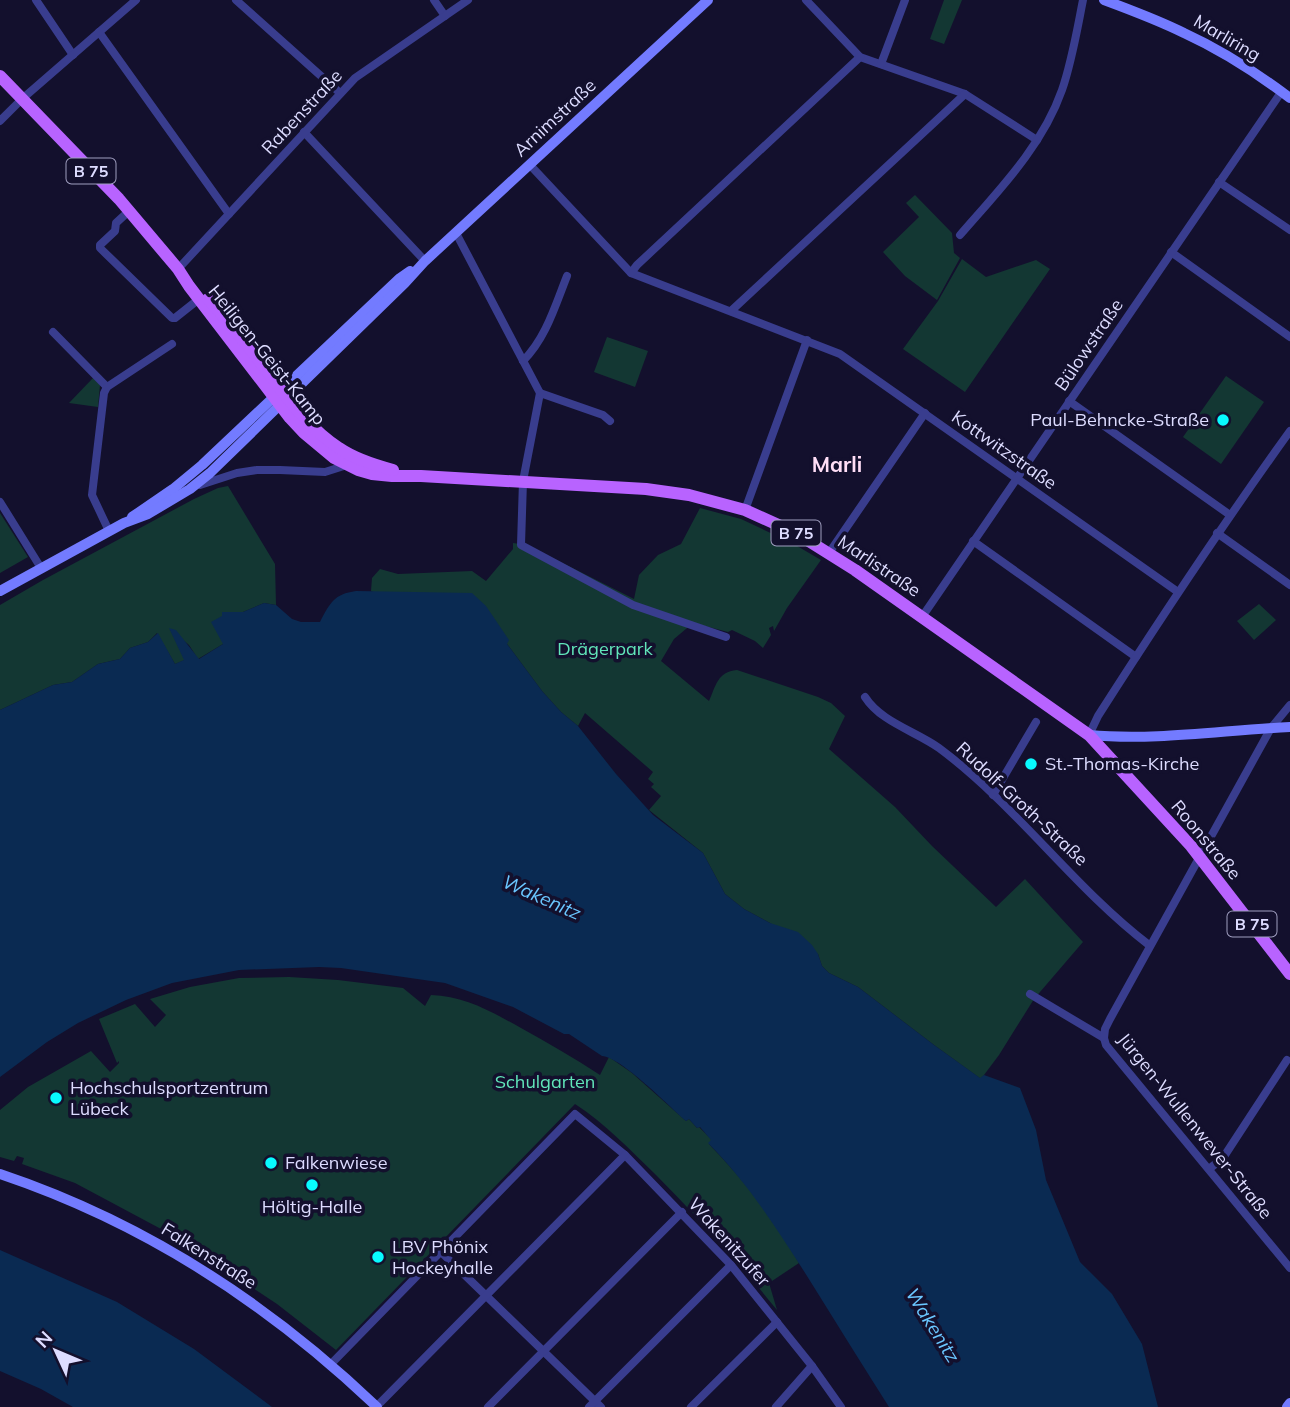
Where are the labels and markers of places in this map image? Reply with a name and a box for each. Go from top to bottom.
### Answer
place label: Paul-Behncke-Straße [1030,408,1209,431]
marker: Paul-Behncke-Straße [1215,412,1231,428]
place label: St.-Thomas-Kirche [1045,752,1199,775]
marker: St.-Thomas-Kirche [1023,756,1039,772]
place label: Hochschulsportzentrum Lübeck [70,1076,268,1120]
marker: Hochschulsportzentrum Lübeck [48,1090,64,1106]
place label: Falkenwiese [285,1151,388,1174]
marker: Falkenwiese [263,1155,279,1171]
marker: Höltig-Halle [304,1177,320,1193]
place label: Höltig-Halle [262,1195,362,1218]
place label: LBV Phönix Hockeyhalle [392,1235,493,1279]
marker: LBV Phönix Hockeyhalle [370,1249,386,1265]

